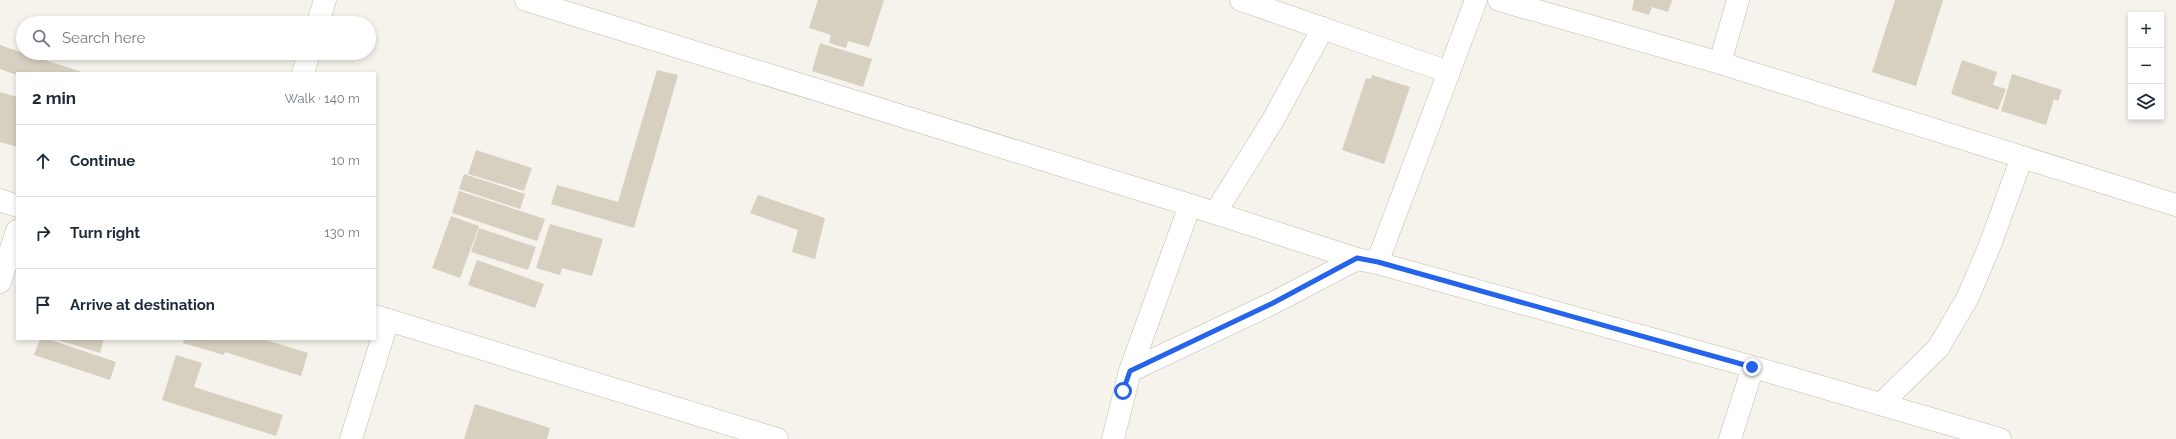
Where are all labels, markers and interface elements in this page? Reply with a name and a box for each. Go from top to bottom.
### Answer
map controls [2128,12,2164,120]
button: + [2128,12,2164,48]
search box [16,16,376,60]
icon: search [30,27,52,49]
text: Search here [62,29,145,47]
button: − [2128,48,2164,84]
button: layers [2128,84,2164,120]
text: 2 min [32,88,76,108]
text: Walk · 140 m [285,91,360,106]
icon: ahead [32,150,54,172]
text: Continue [70,152,135,170]
text: 10 m [331,153,360,168]
icon: right [32,222,54,244]
text: Turn right [70,224,140,242]
text: 130 m [324,225,360,240]
icon: arrive [32,294,54,316]
text: Arrive at destination [70,296,215,314]
route end [1743,358,1761,376]
route start [1114,382,1132,400]

